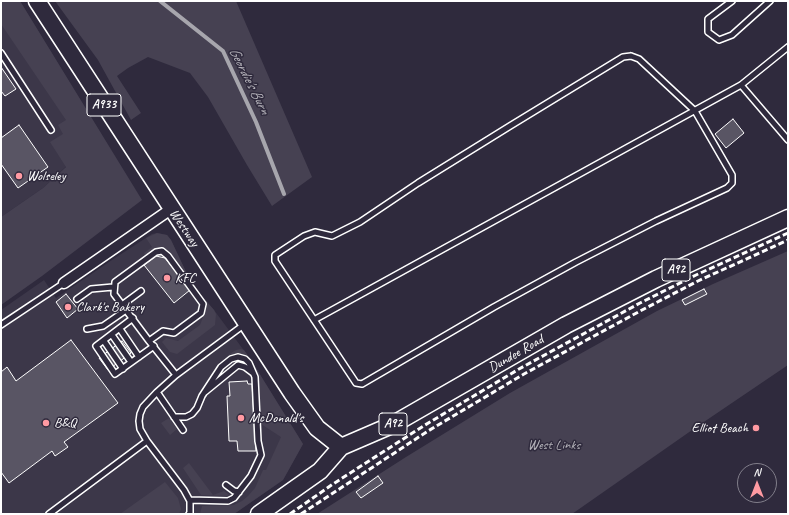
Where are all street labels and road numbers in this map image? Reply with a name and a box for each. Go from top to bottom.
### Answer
road number: A933 [87,94,121,116]
street label: Westway [165,206,203,250]
road number: A92 [662,259,690,281]
street label: Dundee Road [485,331,547,377]
road number: A92 [379,413,407,435]

